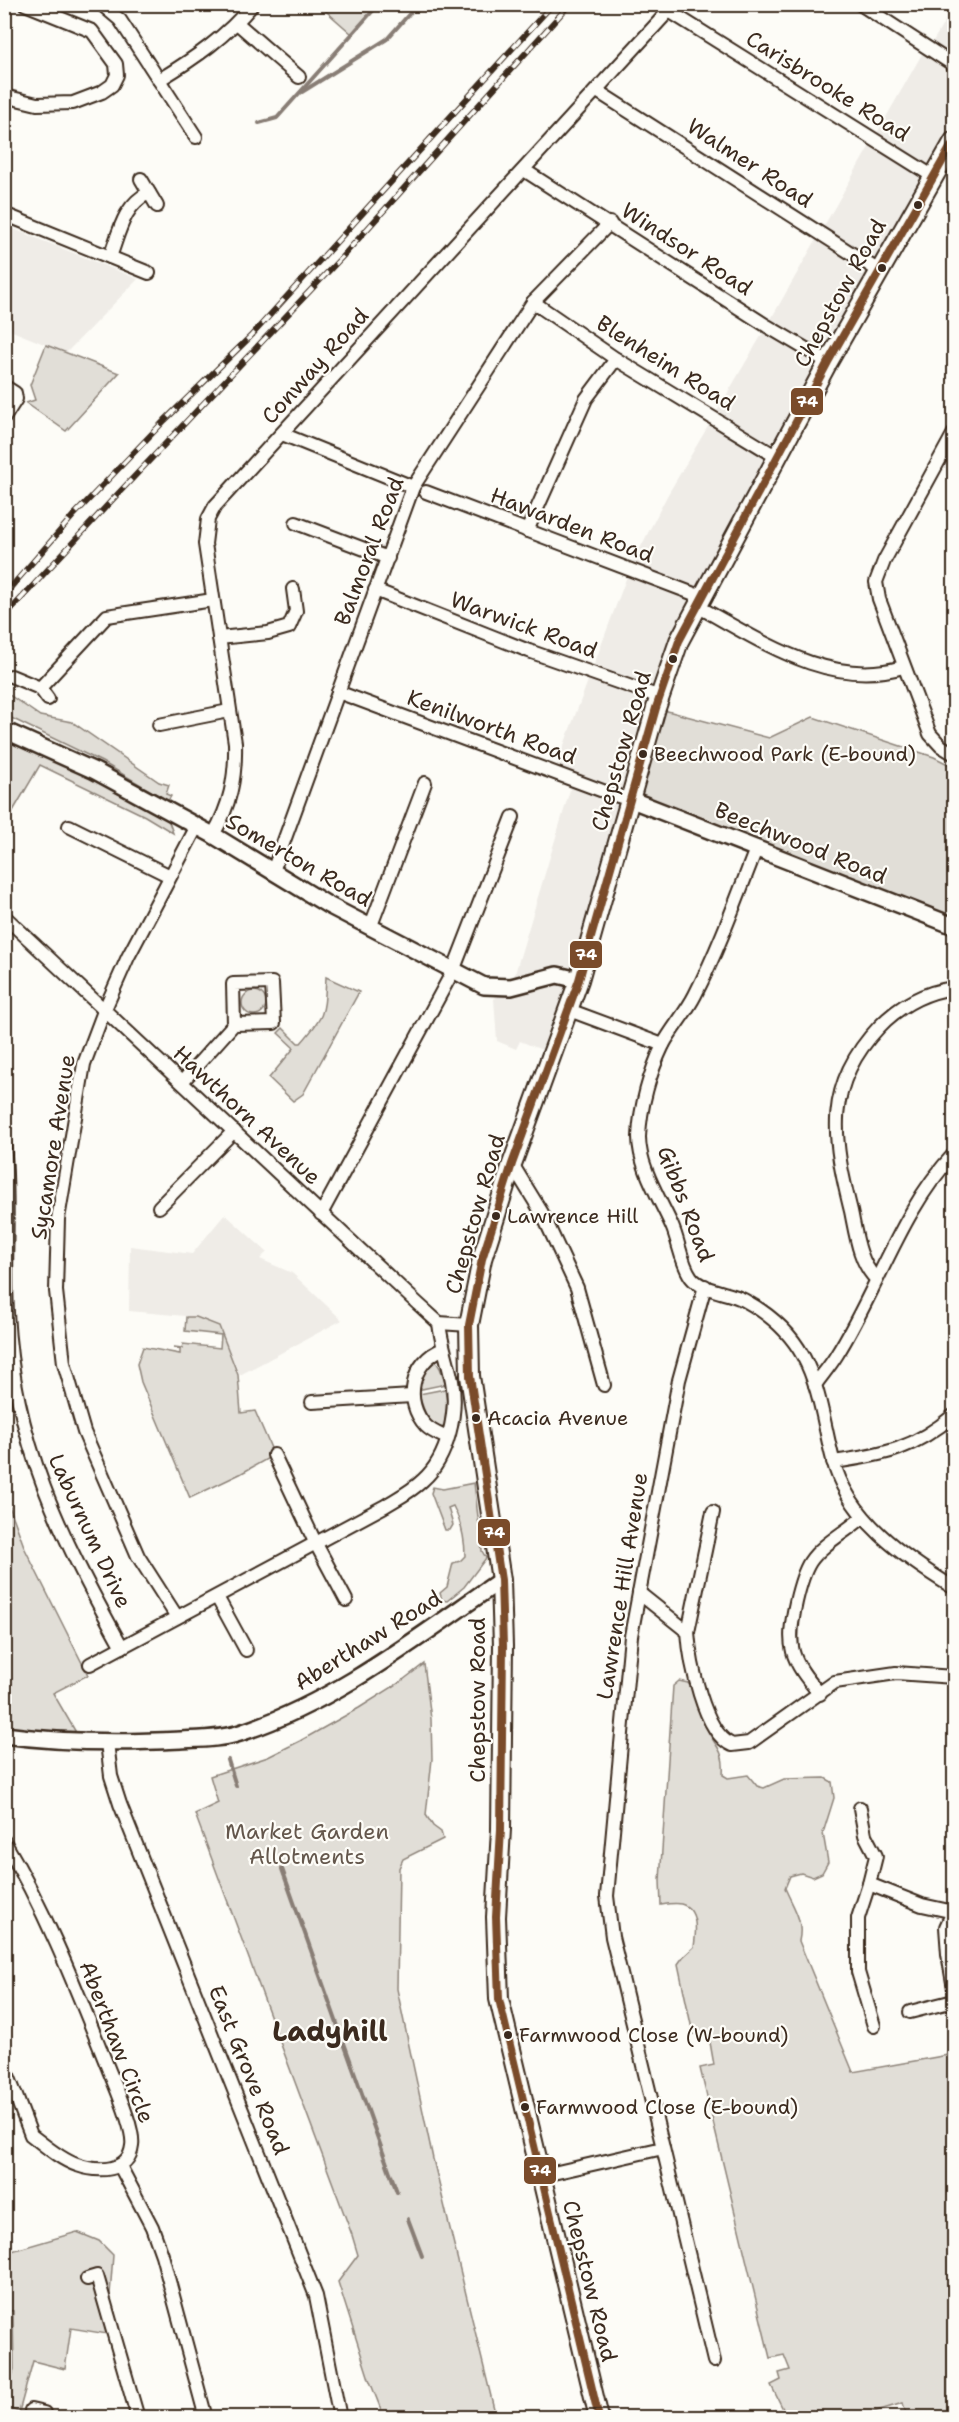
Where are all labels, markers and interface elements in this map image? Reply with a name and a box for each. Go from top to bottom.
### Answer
street label: Carisbrooke Road [741,24,915,148]
street label: Walmer Road [682,111,819,215]
street label: Windsor Road [616,196,758,302]
unlabelled marker [912,199,924,211]
street label: Chepstow Road [787,214,893,372]
unlabelled marker [876,262,888,274]
street label: Conway Road [255,302,375,430]
street label: Blenheim Road [591,309,741,417]
line badge: 74 [790,387,824,416]
text: 74 [796,391,818,412]
street label: Balmoral Road [327,473,411,629]
street label: Hawarden Road [486,481,658,570]
street label: Warwick Road [446,585,602,665]
unlabelled marker [667,653,679,665]
street label: Chepstow Road [584,667,658,834]
street label: Kenilworth Road [403,683,581,771]
place label: Beechwood Park (E-bound) [654,741,916,767]
marker: Beechwood Park (E-bound) [637,748,649,760]
street label: Beechwood Road [710,795,892,891]
street label: Somerton Road [221,806,377,914]
line badge: 74 [569,940,603,969]
text: 74 [575,944,597,965]
street label: Hawthorn Avenue [167,1039,327,1191]
street label: Sycamore Avenue [24,1052,82,1242]
street label: Chepstow Road [438,1130,512,1297]
street label: Gibbs Road [651,1142,721,1266]
place label: Lawrence Hill [507,1203,638,1229]
marker: Lawrence Hill [490,1210,502,1222]
place label: Acacia Avenue [487,1405,628,1431]
marker: Acacia Avenue [470,1412,482,1424]
street label: Laburnum Drive [42,1449,138,1613]
street label: Lawrence Hill Avenue [590,1470,654,1702]
line badge: 74 [477,1518,511,1547]
text: 74 [483,1522,505,1543]
street label: Aberthaw Road [289,1583,447,1697]
street label: Chepstow Road [463,1617,492,1783]
park label: Market Garden Allotments [225,1817,389,1871]
street label: Aberthaw Circle [73,1957,161,2127]
street label: East Grove Road [202,1981,296,2159]
district label: Ladyhill [272,2012,388,2050]
place label: Farmwood Close (W-bound) [519,2022,788,2048]
marker: Farmwood Close (W-bound) [502,2029,514,2041]
place label: Farmwood Close (E-bound) [536,2094,798,2120]
marker: Farmwood Close (E-bound) [519,2101,531,2113]
line badge: 74 [523,2156,557,2185]
text: 74 [529,2160,551,2181]
street label: Chepstow Road [556,2197,624,2365]

